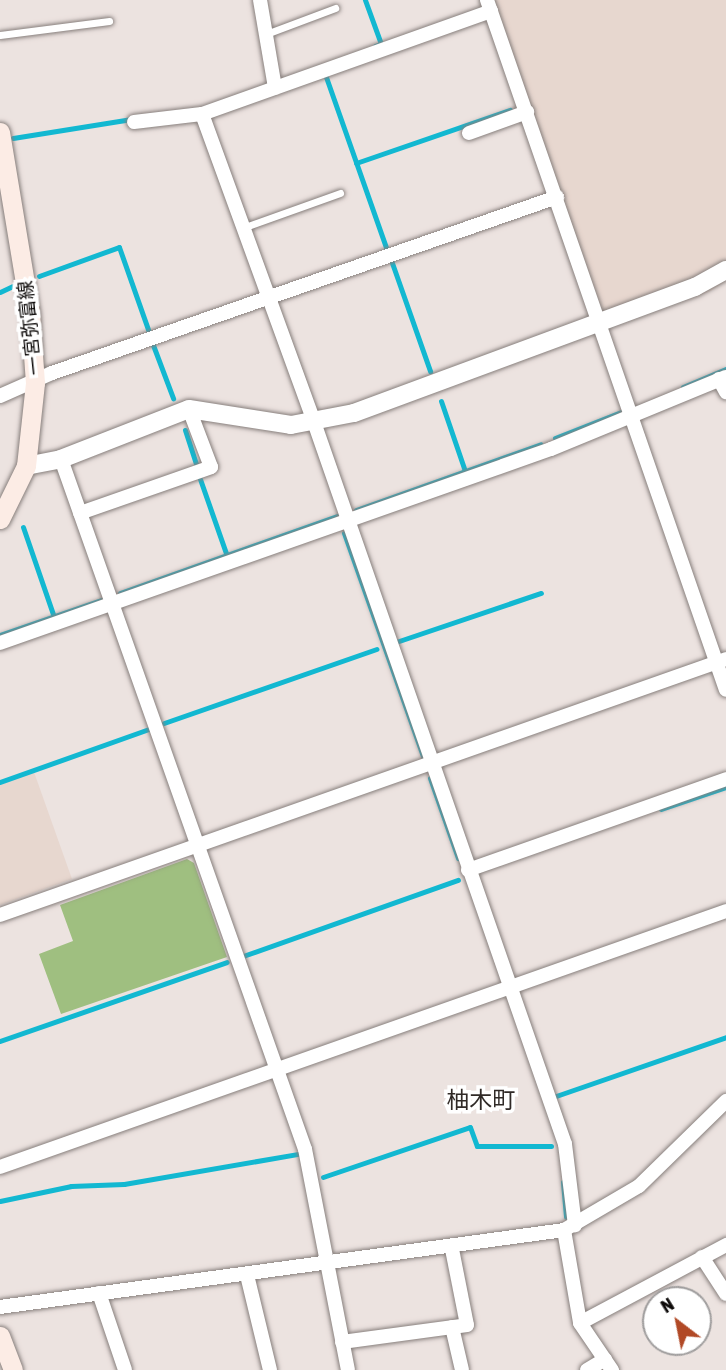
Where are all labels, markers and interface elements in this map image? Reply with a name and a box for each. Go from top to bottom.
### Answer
street label: 一宮弥富線 [14,280,46,376]
district label: 柚木町 [447,1086,515,1114]
north arrow [642,1286,712,1356]
text: N [656,1293,678,1317]

